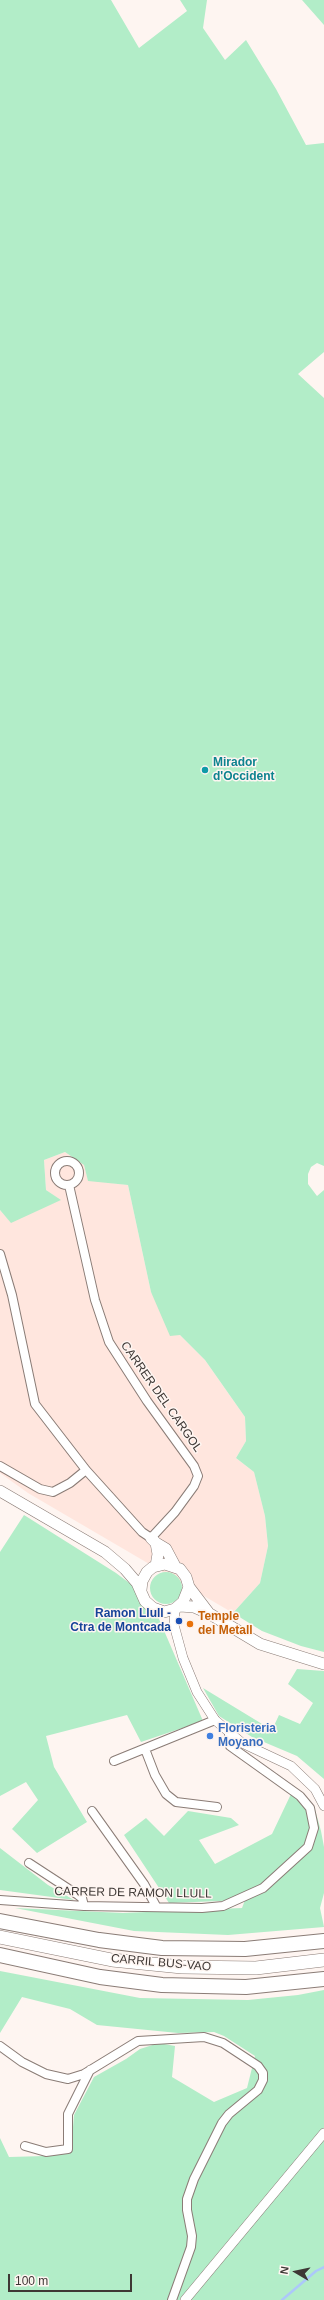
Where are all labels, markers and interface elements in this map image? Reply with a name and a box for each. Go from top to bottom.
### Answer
place label: Mirador d'Occident [213,756,275,784]
marker: Mirador d'Occident [200,765,210,775]
street label: CARRER DEL CARGOL [117,1339,205,1455]
place label: Ramon Llull - Ctra de Montcada [70,1607,171,1635]
place label: Temple del Metall [198,1610,253,1638]
marker: Ramon Llull - Ctra de Montcada [174,1616,184,1626]
marker: Temple del Metall [185,1619,195,1629]
place label: Floristeria Moyano [218,1722,276,1750]
marker: Floristeria Moyano [205,1731,215,1741]
street label: CARRER DE RAMON LLULL [54,1884,212,1902]
street label: CARRIL BUS-VAO [110,1951,212,1975]
north arrow [276,2252,316,2292]
text: N [278,2265,291,2275]
scale bar [10,2266,134,2292]
text: 100 m [15,2274,48,2288]

